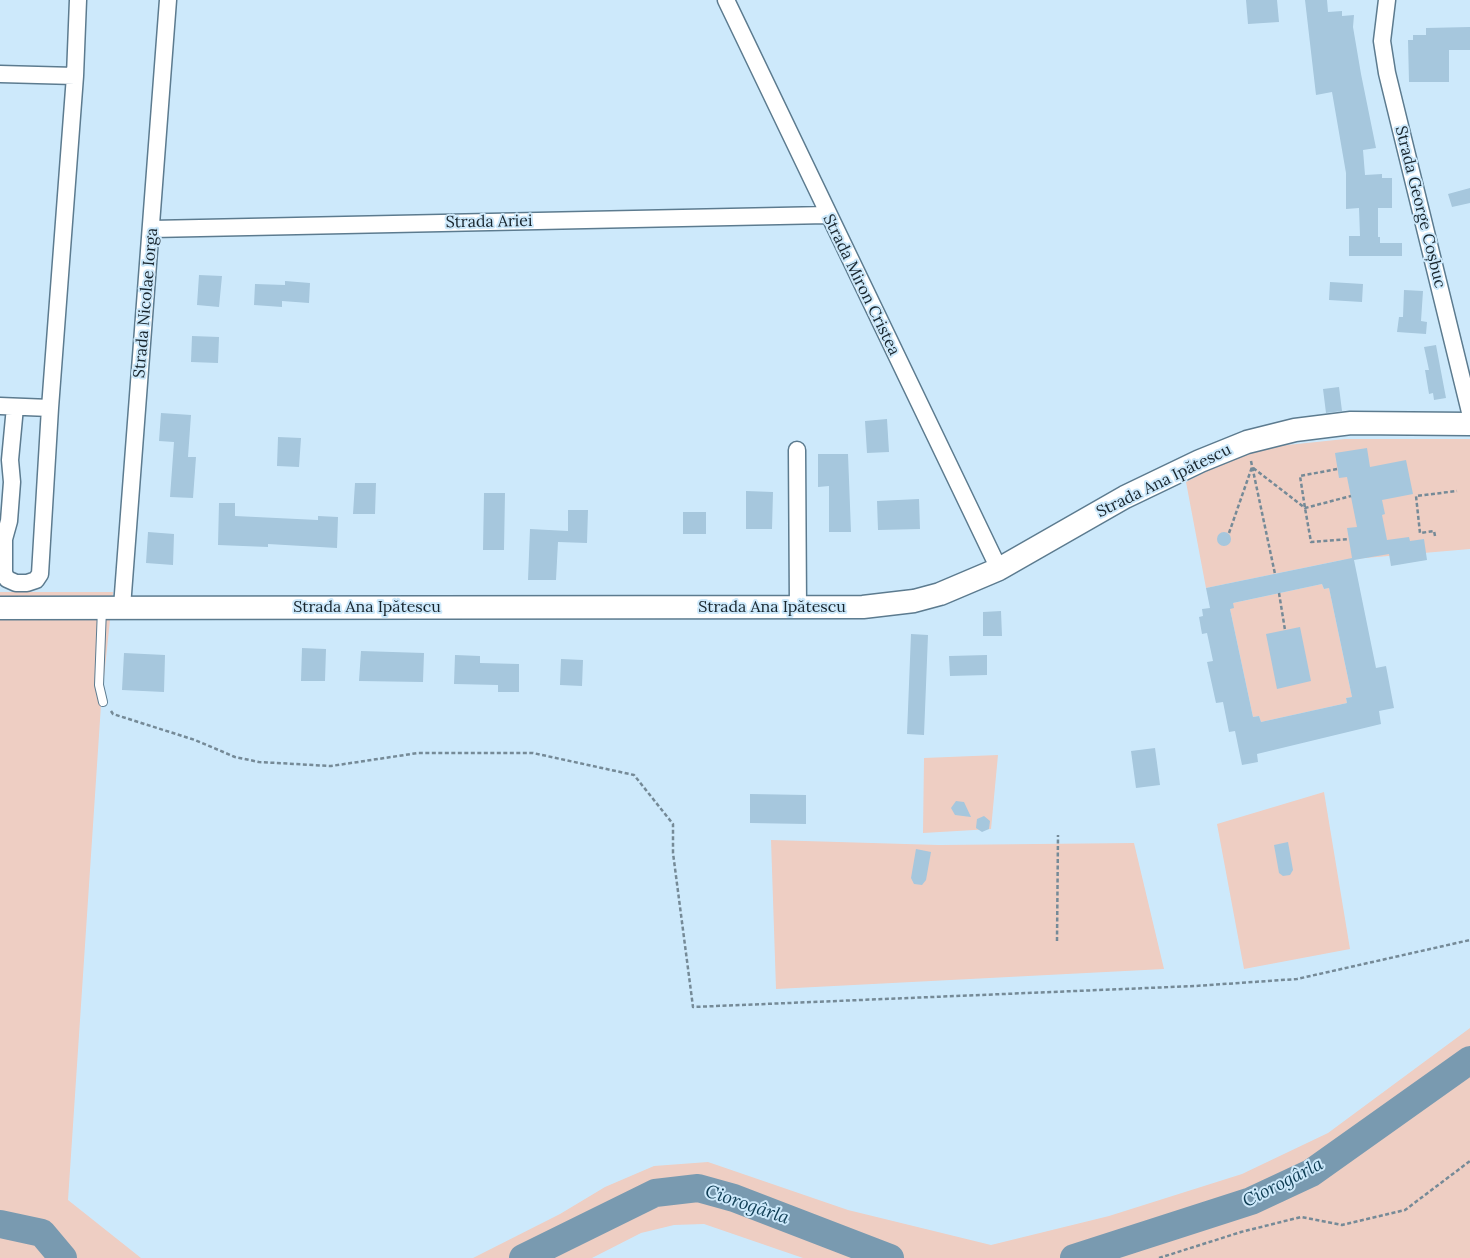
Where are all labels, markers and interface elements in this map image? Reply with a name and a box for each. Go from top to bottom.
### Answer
street label: Strada George Coșbuc [1391,124,1449,290]
street label: Strada Miron Cristea [818,211,904,359]
street label: Strada Ariei [445,212,533,232]
street label: Strada Nicolae Iorga [130,227,162,379]
street label: Strada Ana Ipătescu [1093,440,1235,522]
street label: Strada Ana Ipătescu [293,597,441,617]
street label: Strada Ana Ipătescu [698,597,846,617]
water label: Ciorogârla [1239,1154,1327,1212]
water label: Ciorogârla [702,1181,792,1229]

